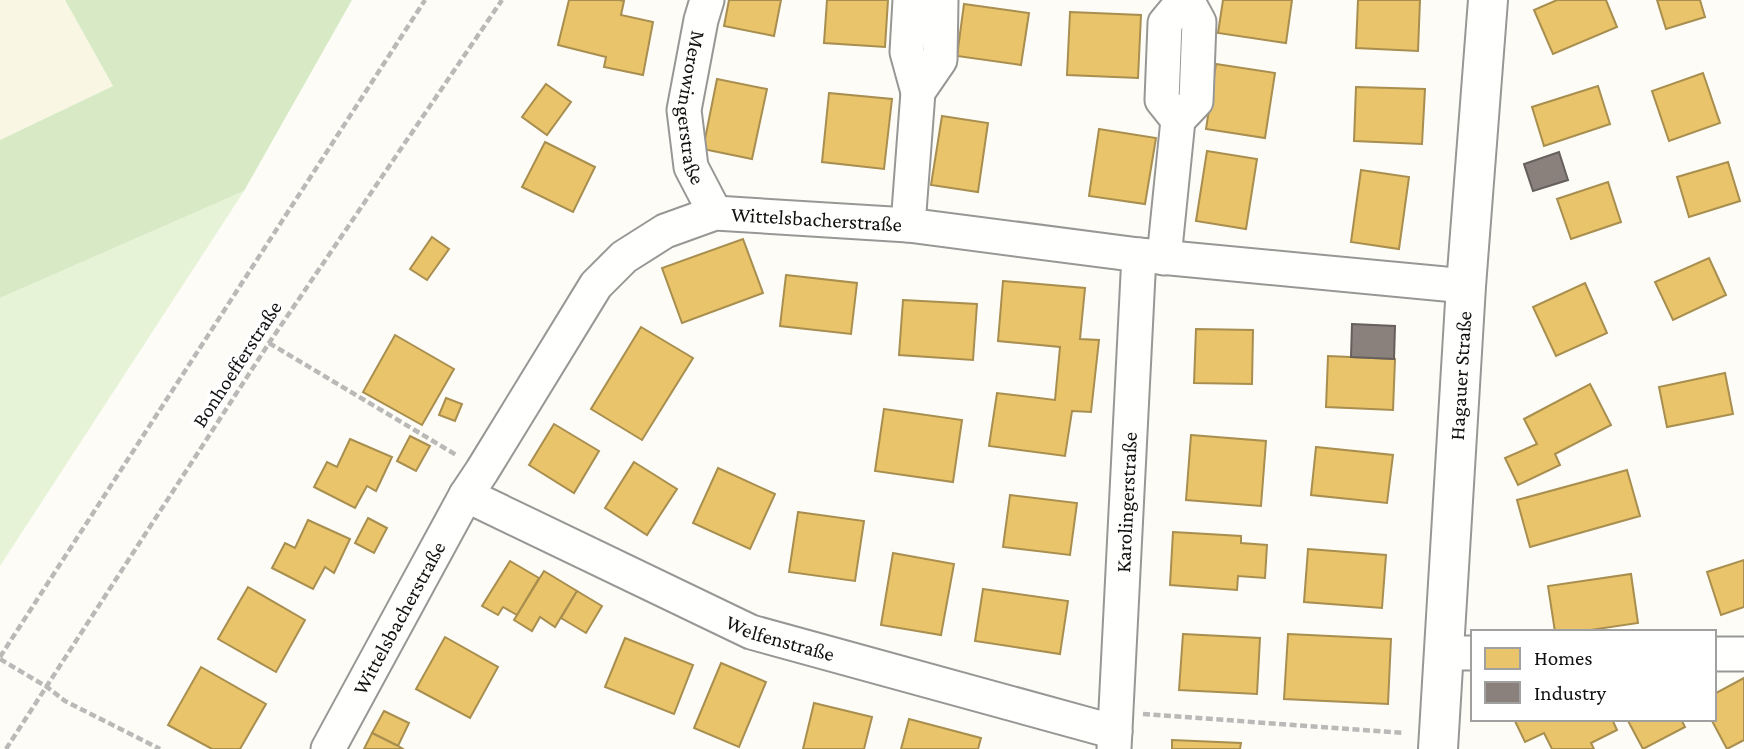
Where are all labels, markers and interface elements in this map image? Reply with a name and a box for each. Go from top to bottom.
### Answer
street label: Merowingerstraße [672,29,711,189]
street label: Wittelsbacherstraße [730,202,903,237]
street label: Bonhoefferstraße [187,296,287,432]
street label: Hagauer Straße [1445,310,1476,441]
street label: Karolingerstraße [1111,431,1142,573]
street label: Wittelsbacherstraße [348,537,451,699]
street label: Welfenstraße [722,610,837,666]
legend [1471,630,1716,721]
text: Homes [1534,646,1593,670]
text: Industry [1534,681,1607,705]

